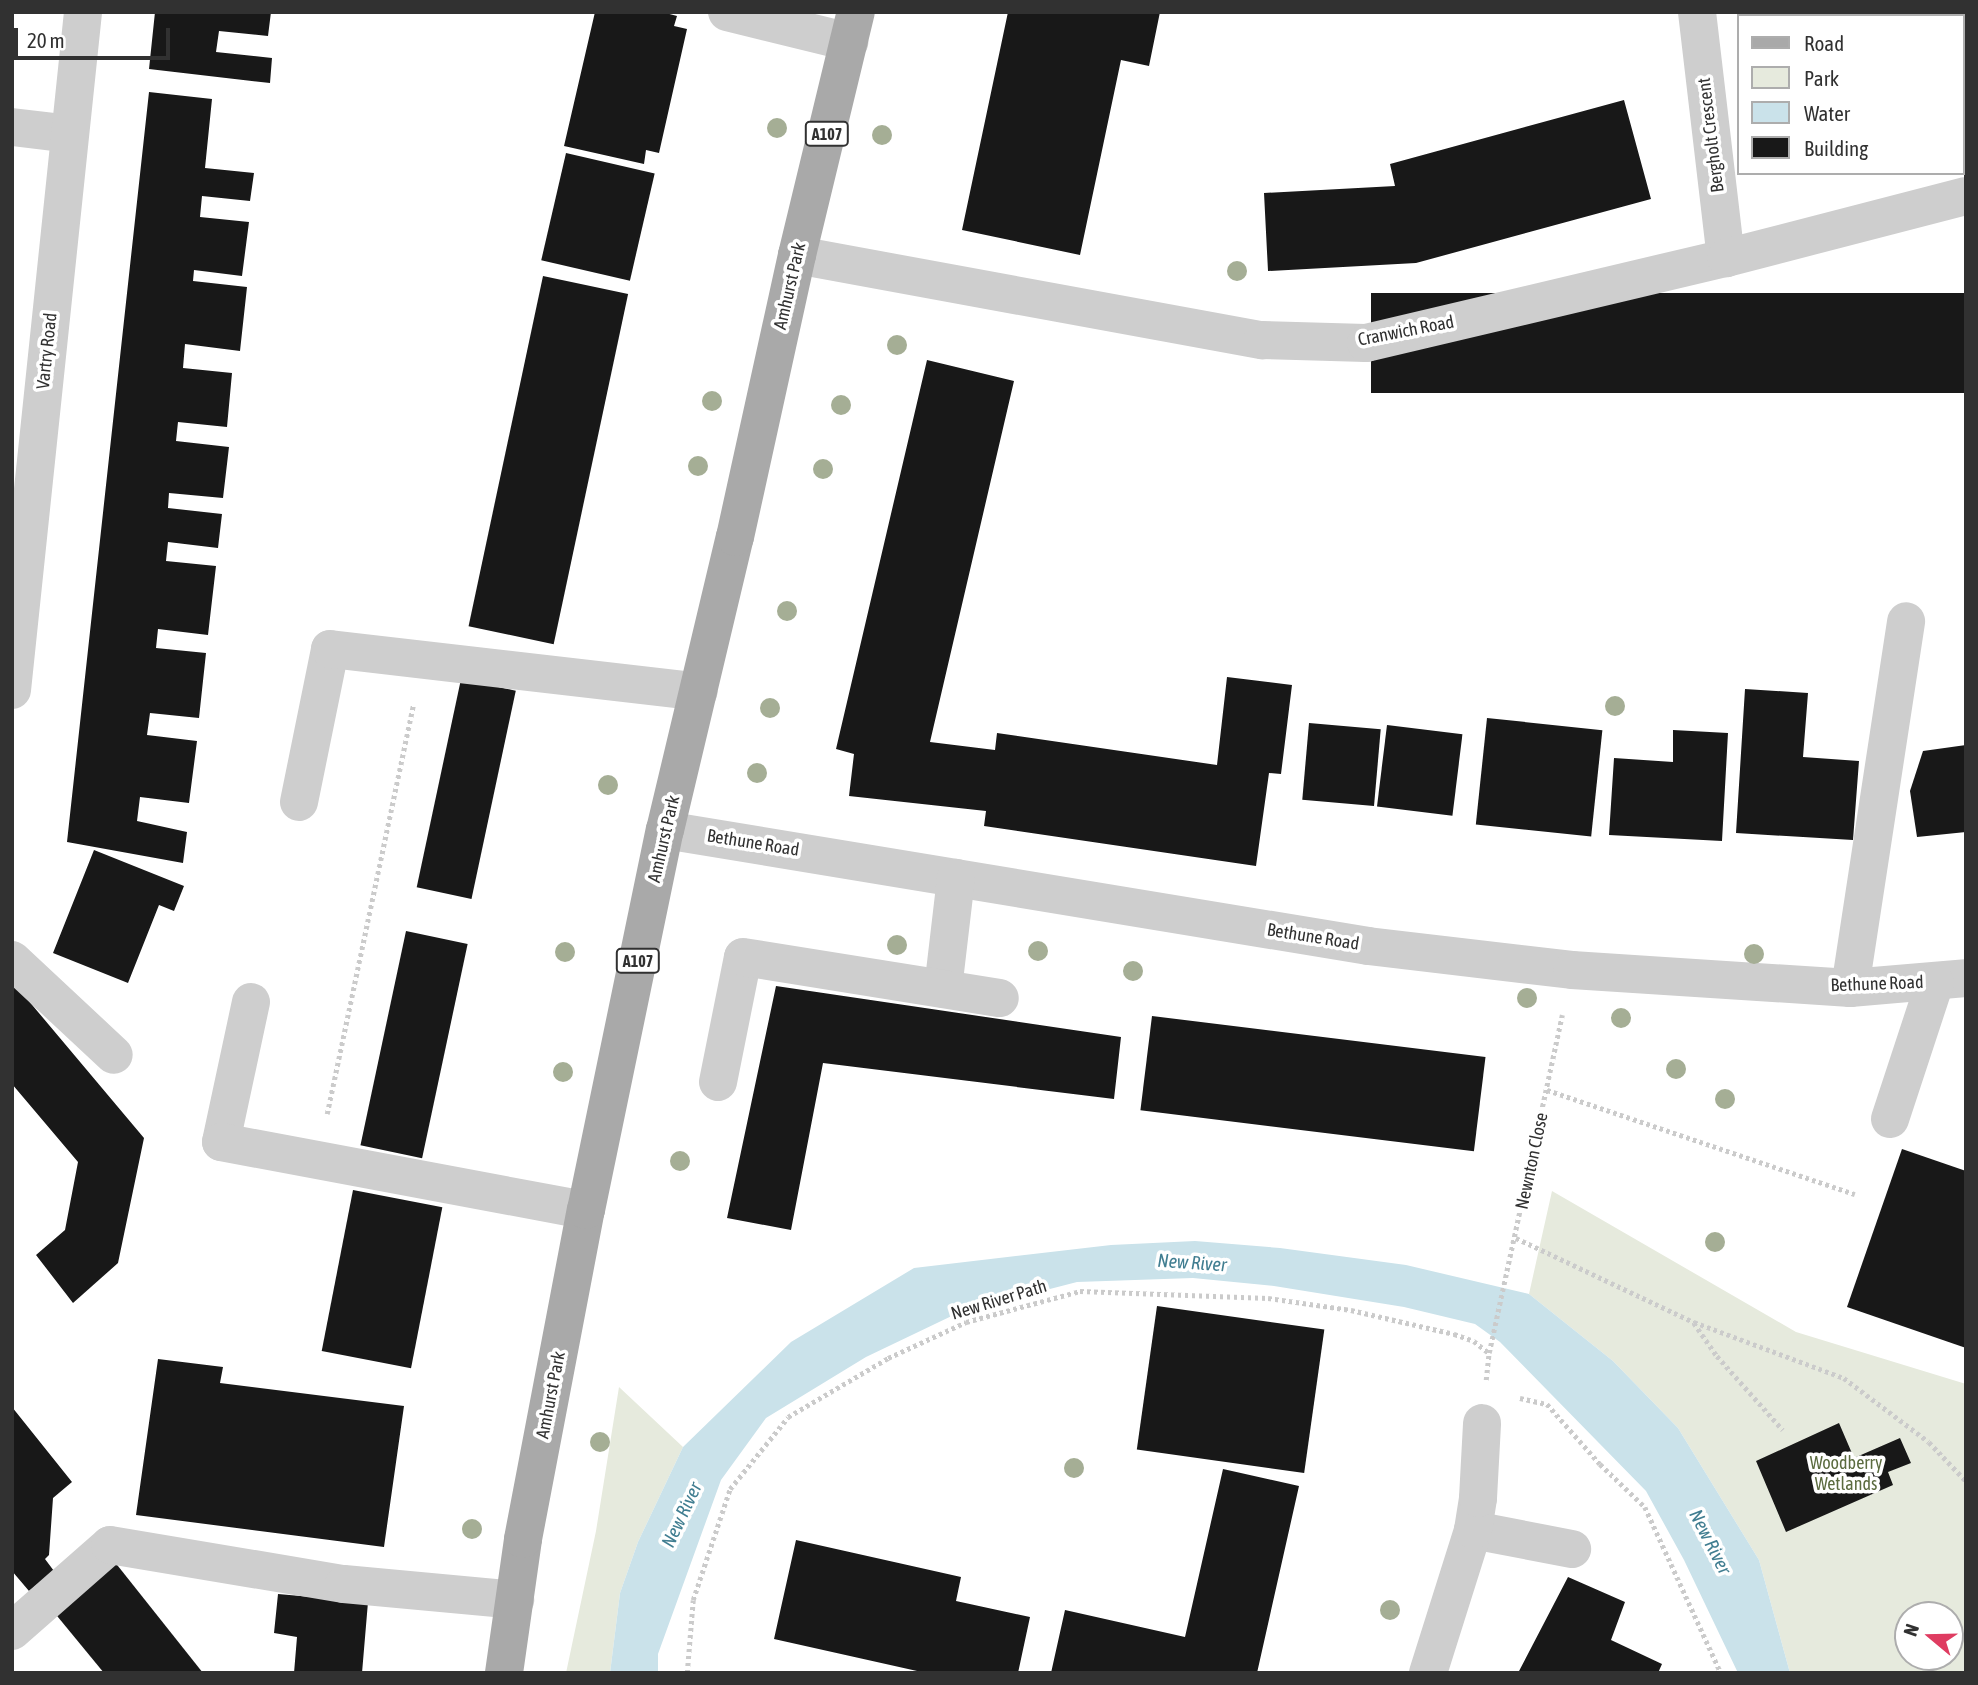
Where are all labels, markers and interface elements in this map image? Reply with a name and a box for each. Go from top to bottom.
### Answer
scale bar [18,14,173,58]
legend [1736,14,1964,175]
text: 20 m [27,28,65,52]
text: Road [1804,31,1844,55]
text: Park [1804,66,1839,90]
street label: Bergholt Crescent [1693,76,1729,194]
text: Water [1804,101,1850,125]
road number: A107 [804,122,850,146]
text: Building [1804,136,1868,160]
street label: Amhurst Park [770,240,810,332]
street label: Cranwich Road [1356,311,1456,351]
street label: Vartry Road [32,312,62,390]
street label: Amhurst Park [644,793,684,885]
street label: Bethune Road [705,825,801,861]
street label: Bethune Road [1265,919,1361,955]
road number: A107 [615,948,661,973]
street label: Bethune Road [1830,972,1924,996]
street label: Newnton Close [1511,1111,1553,1211]
water label: New River [1157,1249,1227,1277]
street label: New River Path [949,1275,1049,1325]
street label: Amhurst Park [532,1349,570,1441]
park label: Woodberry Wetlands [1810,1453,1882,1496]
water label: New River [657,1479,707,1551]
water label: New River [1684,1506,1736,1578]
north arrow [1894,1601,1964,1671]
text: N [1899,1621,1923,1639]

